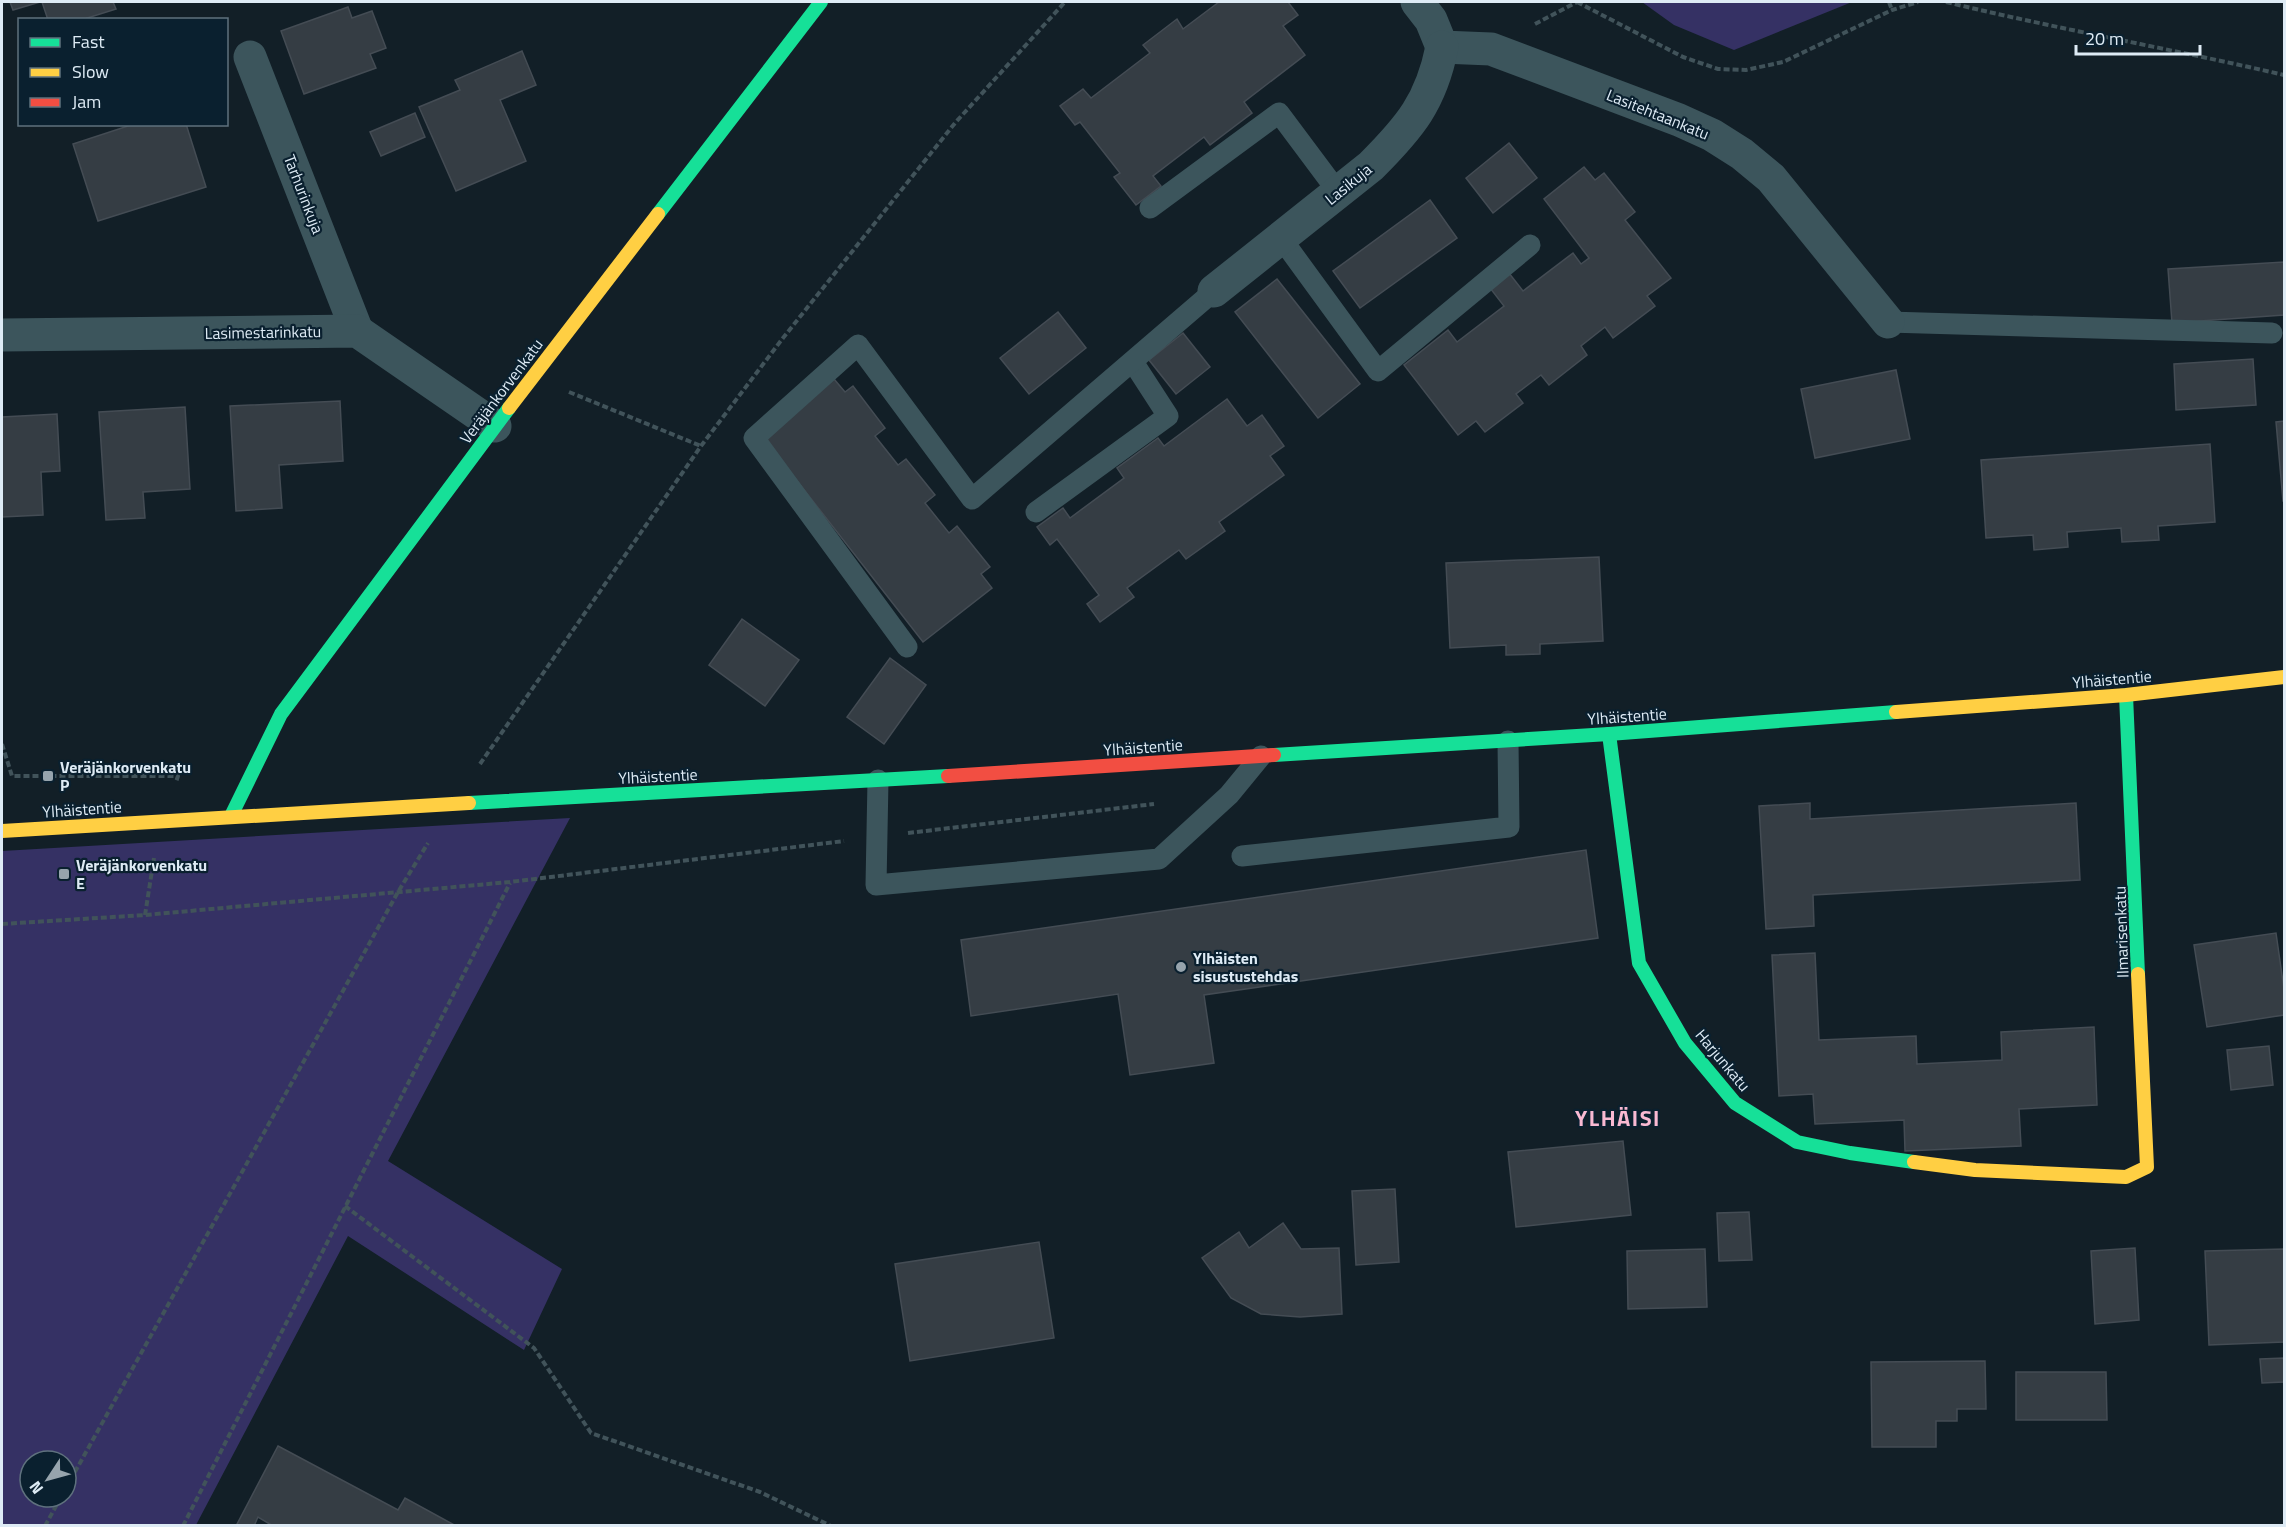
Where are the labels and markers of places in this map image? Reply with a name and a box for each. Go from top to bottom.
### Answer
place label: Veräjänkorvenkatu P [60,755,191,797]
marker: Veräjänkorvenkatu P [41,769,55,783]
place label: Veräjänkorvenkatu E [76,853,207,895]
marker: Veräjänkorvenkatu E [57,867,71,881]
place label: Ylhäisten sisustustehdas [1193,946,1298,988]
marker: Ylhäisten sisustustehdas [1174,960,1188,974]

